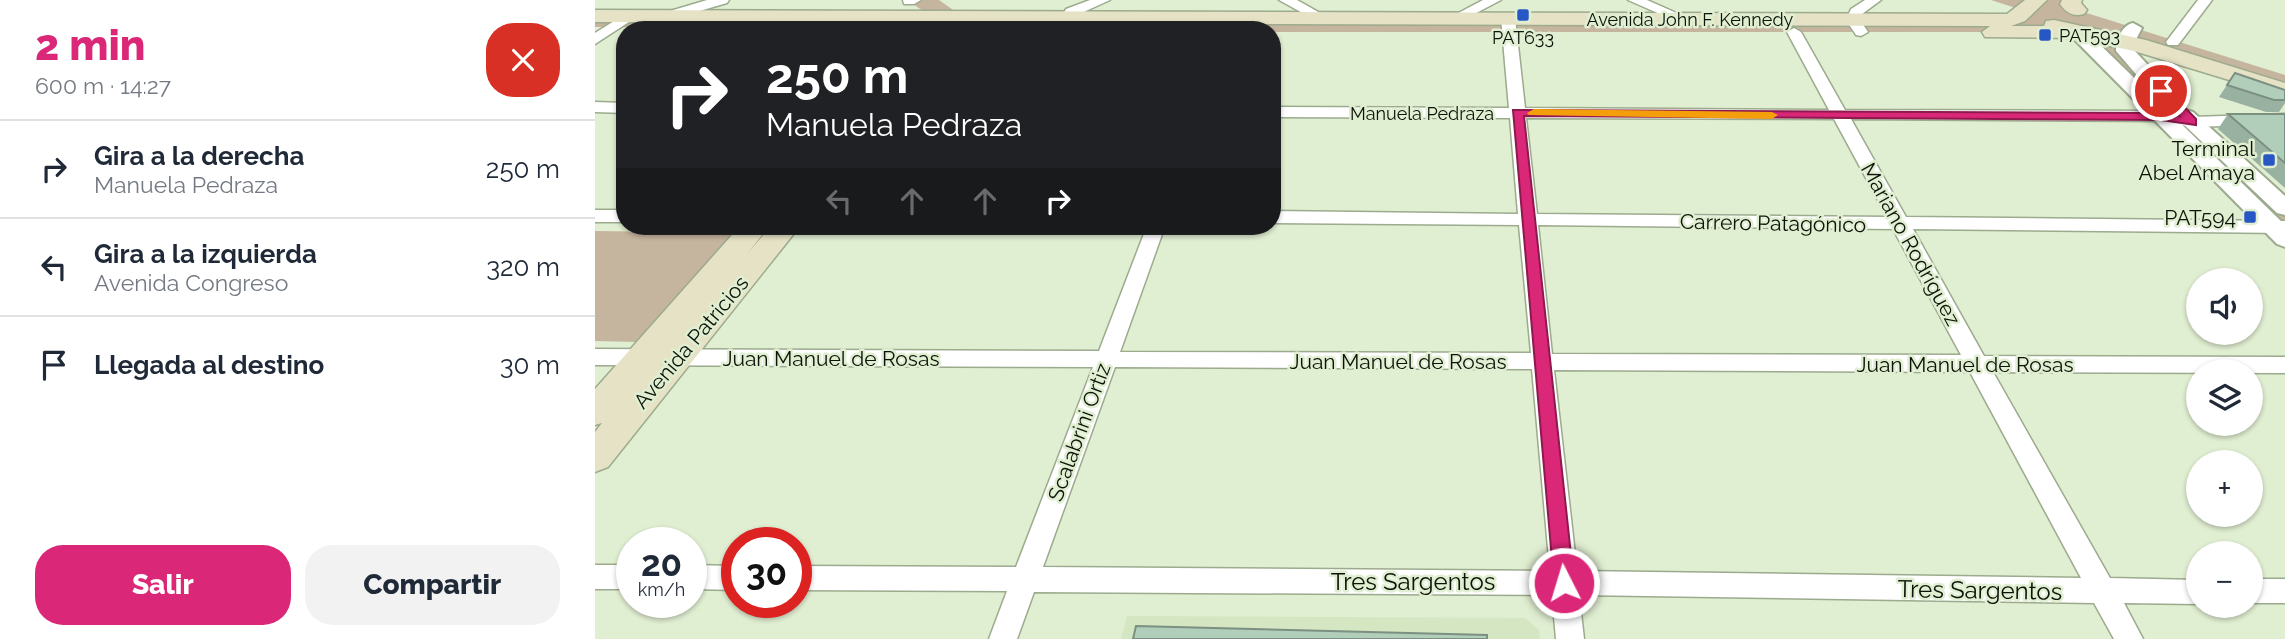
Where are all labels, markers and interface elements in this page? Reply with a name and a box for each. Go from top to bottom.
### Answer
marker: PAT633 [1515,7,1531,23]
street label: Avenida John F. Kennedy [1587,9,1794,30]
text: 2 min [35,21,145,70]
button: close [486,23,560,97]
place label: PAT593 [2059,25,2120,46]
place label: PAT633 [1492,27,1554,48]
marker: PAT593 [2037,27,2053,43]
text: 250 m [766,47,908,104]
icon: right [651,49,742,140]
pin [2131,61,2191,121]
text: 600 m · 14:27 [35,72,171,99]
icon: arrive [2142,72,2180,110]
street label: Manuela Pedraza [1350,103,1494,124]
text: Manuela Pedraza [766,106,1022,143]
place label: Terminal Abel Amaya [2139,136,2255,185]
text: Gira a la derecha [94,141,304,171]
icon: right [35,150,73,188]
marker: Terminal Abel Amaya [2261,152,2277,168]
text: 250 m [486,154,560,184]
street label: Mariano Rodríguez [1856,158,1966,330]
text: Manuela Pedraza [94,171,278,198]
icon: left [820,182,858,220]
icon: ahead [893,182,931,220]
icon: ahead [966,182,1004,220]
icon: right [1039,182,1077,220]
place label: PAT594 [2164,205,2236,230]
street label: Carrero Patagónico [1680,209,1866,237]
marker: PAT594 [2242,209,2258,225]
text: Gira a la izquierda [94,239,317,269]
icon: left [35,248,73,286]
text: 320 m [486,252,560,282]
map controls [2186,268,2263,618]
button: sound [2186,268,2263,345]
text: Avenida Congreso [94,269,288,296]
street label: Avenida Patricios [628,271,754,413]
icon: arrive [35,346,73,384]
street label: Juan Manuel de Rosas [722,346,940,371]
street label: Juan Manuel de Rosas [1289,349,1507,374]
text: Llegada al destino [94,350,324,380]
text: 30 m [500,350,560,380]
street label: Juan Manuel de Rosas [1856,352,2074,377]
button: layers [2186,359,2263,436]
street label: Scalabrini Ortiz [1042,360,1116,504]
button: + [2186,450,2263,527]
speed limit sign: 30 [721,527,812,618]
button: − [2186,541,2263,618]
text: 20 [641,543,682,584]
button: Salir [35,545,291,625]
button: Compartir [305,545,560,625]
position arrow [1527,546,1601,620]
street label: Tres Sargentos [1331,567,1495,596]
street label: Tres Sargentos [1897,574,2063,606]
text: km/h [638,579,685,600]

